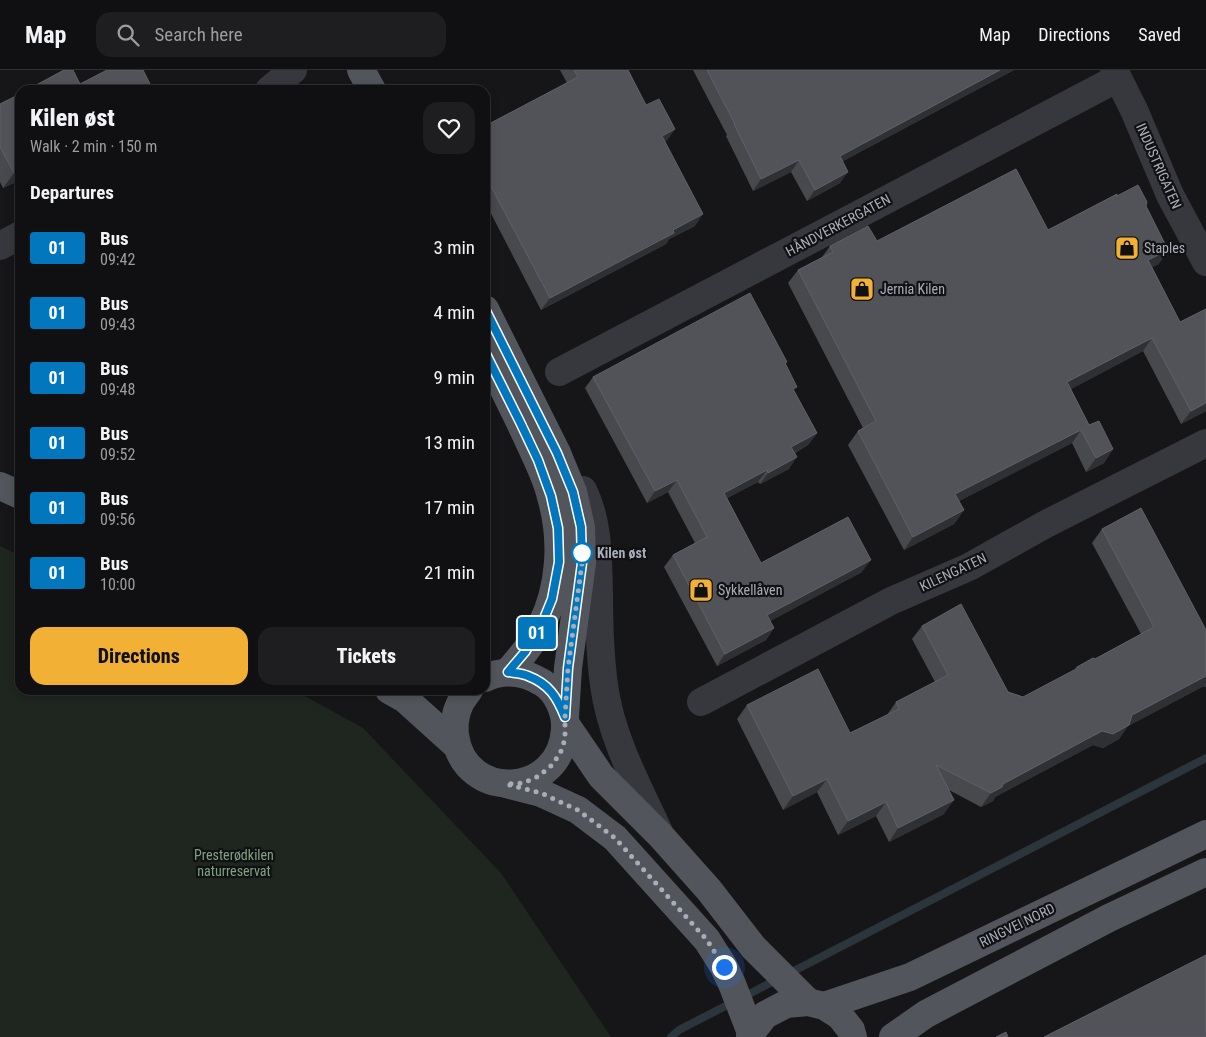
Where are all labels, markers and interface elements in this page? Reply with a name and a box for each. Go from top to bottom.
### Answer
search box [96,12,446,57]
text: Map [25,21,66,49]
icon: search [114,21,142,49]
text: Search here [154,23,243,46]
text: Map [979,24,1010,45]
text: Directions [1038,24,1110,45]
text: Saved [1138,24,1181,45]
button: heart [423,102,475,154]
text: Kilen øst [30,104,115,132]
street label: INDUSTRIGATEN [1133,121,1185,211]
text: Walk · 2 min · 150 m [30,137,157,156]
text: Departures [30,181,114,204]
street label: HÅNDVERKERGATEN [783,190,893,259]
text: Bus [100,227,129,250]
shop icon: Staples [1114,235,1140,261]
text: 3 min [433,236,475,259]
text: 01 [48,237,67,258]
place label: Staples [1144,240,1185,256]
text: 09:42 [100,250,135,269]
shop icon: Jernia Kilen [849,276,875,302]
place label: Jernia Kilen [880,281,945,297]
text: Bus [100,292,129,315]
text: 4 min [433,301,475,324]
text: 01 [48,302,67,323]
text: 09:43 [100,315,135,334]
text: Bus [100,357,129,380]
text: 9 min [433,366,475,389]
text: 01 [48,367,67,388]
text: 09:48 [100,380,135,399]
text: Bus [100,422,129,445]
text: 13 min [424,431,475,454]
text: 01 [48,432,67,453]
text: 09:52 [100,445,135,464]
text: Bus [100,487,129,510]
text: 17 min [424,496,475,519]
text: 01 [48,497,67,518]
text: 09:56 [100,510,135,529]
marker: Kilen øst [571,542,593,564]
place label: Kilen øst [597,545,646,561]
street label: KILENGATEN [917,550,989,594]
text: Bus [100,552,129,575]
text: 21 min [424,561,475,584]
text: 01 [48,562,67,583]
text: 10:00 [100,575,135,594]
shop icon: Sykkellåven [688,577,714,603]
place label: Sykkellåven [718,582,782,598]
line badge: 01 [514,617,560,649]
text: 01 [528,622,546,643]
button: Directions [30,627,248,685]
button: Tickets [258,627,475,685]
park label: Presterødkilen naturreservat [194,847,274,879]
street label: RINGVEI NORD [977,900,1057,950]
your location [712,955,737,980]

